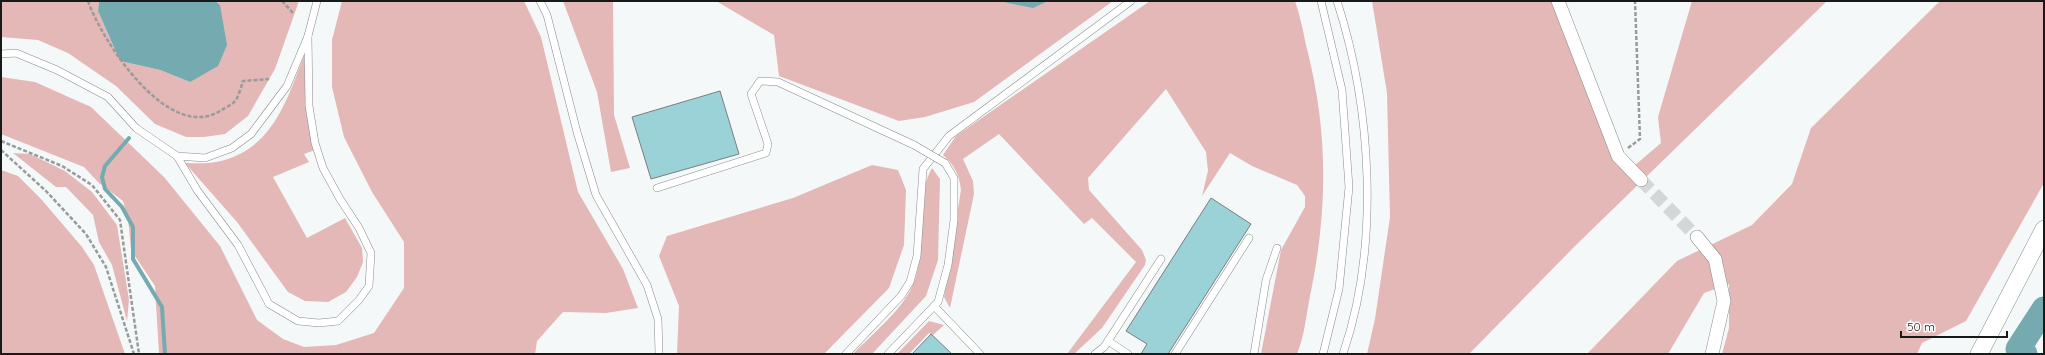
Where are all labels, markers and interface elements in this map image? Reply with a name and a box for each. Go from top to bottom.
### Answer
scale bar [1901,313,2007,339]
text: 50 m [1907,319,1935,334]

